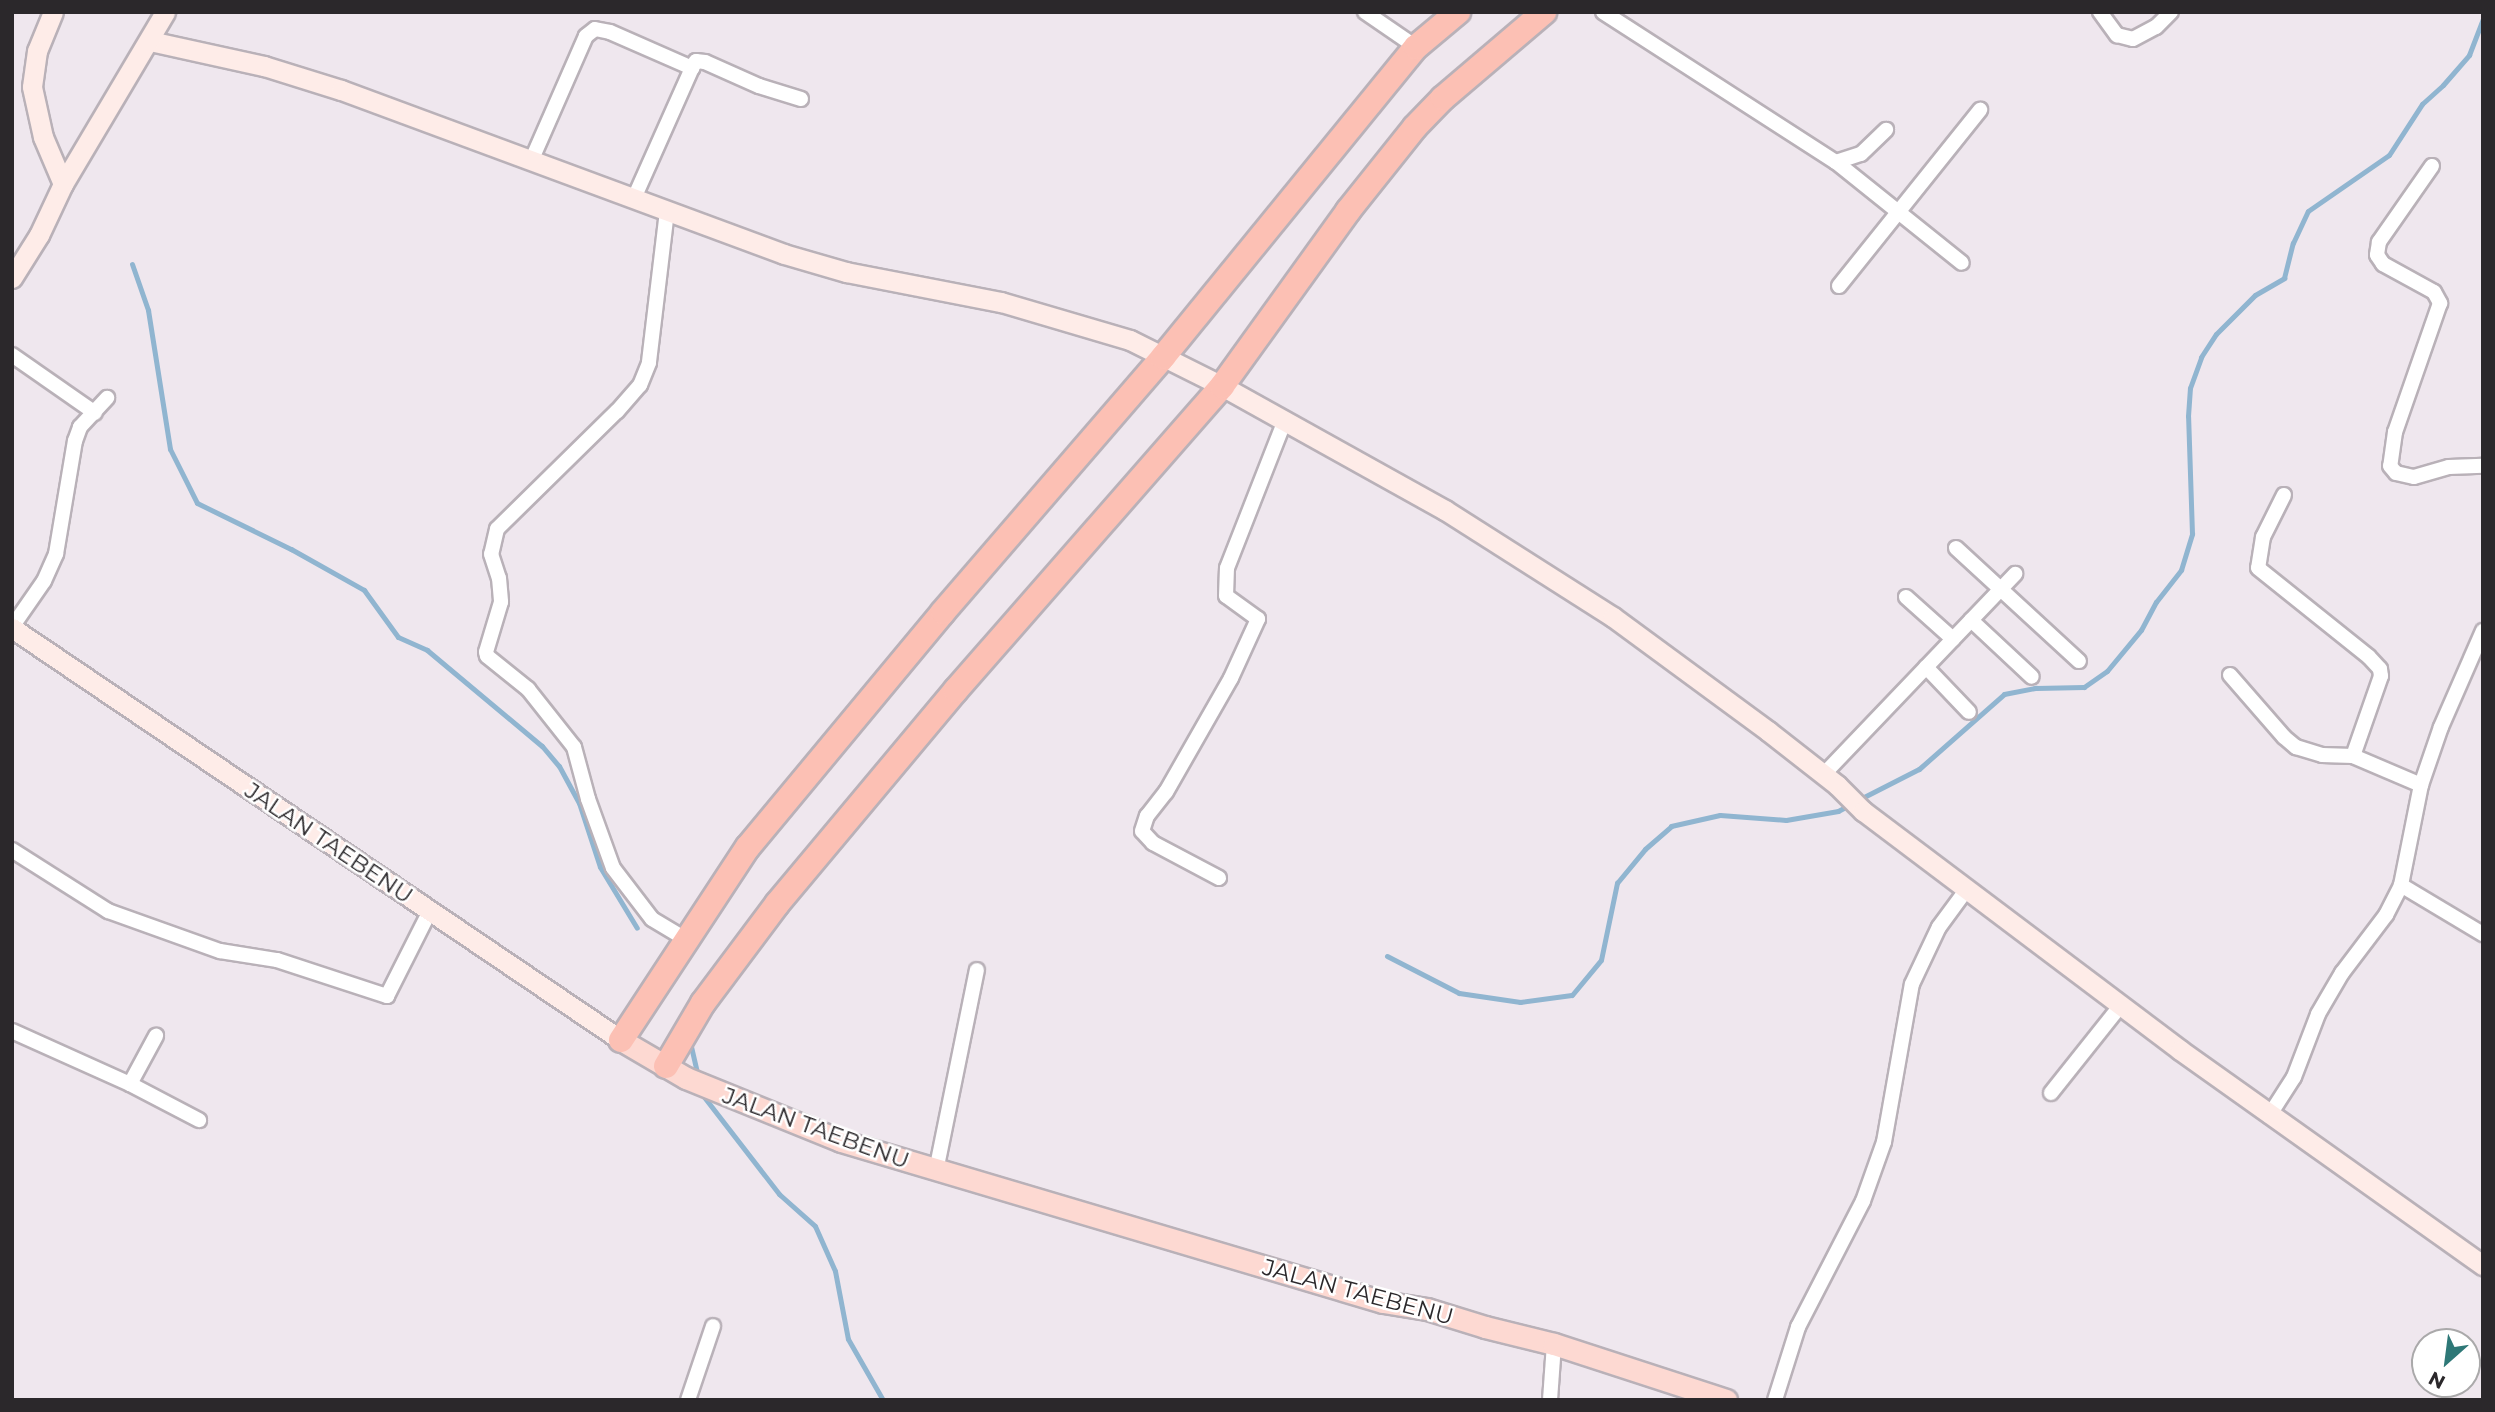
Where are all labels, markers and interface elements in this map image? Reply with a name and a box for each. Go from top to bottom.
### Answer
street label: JALAN TAEBENU [240,777,418,909]
street label: JALAN TAEBENU [719,1081,913,1175]
street label: JALAN TAEBENU [1260,1253,1456,1331]
north arrow [2411,1328,2481,1398]
text: N [2425,1366,2449,1394]

